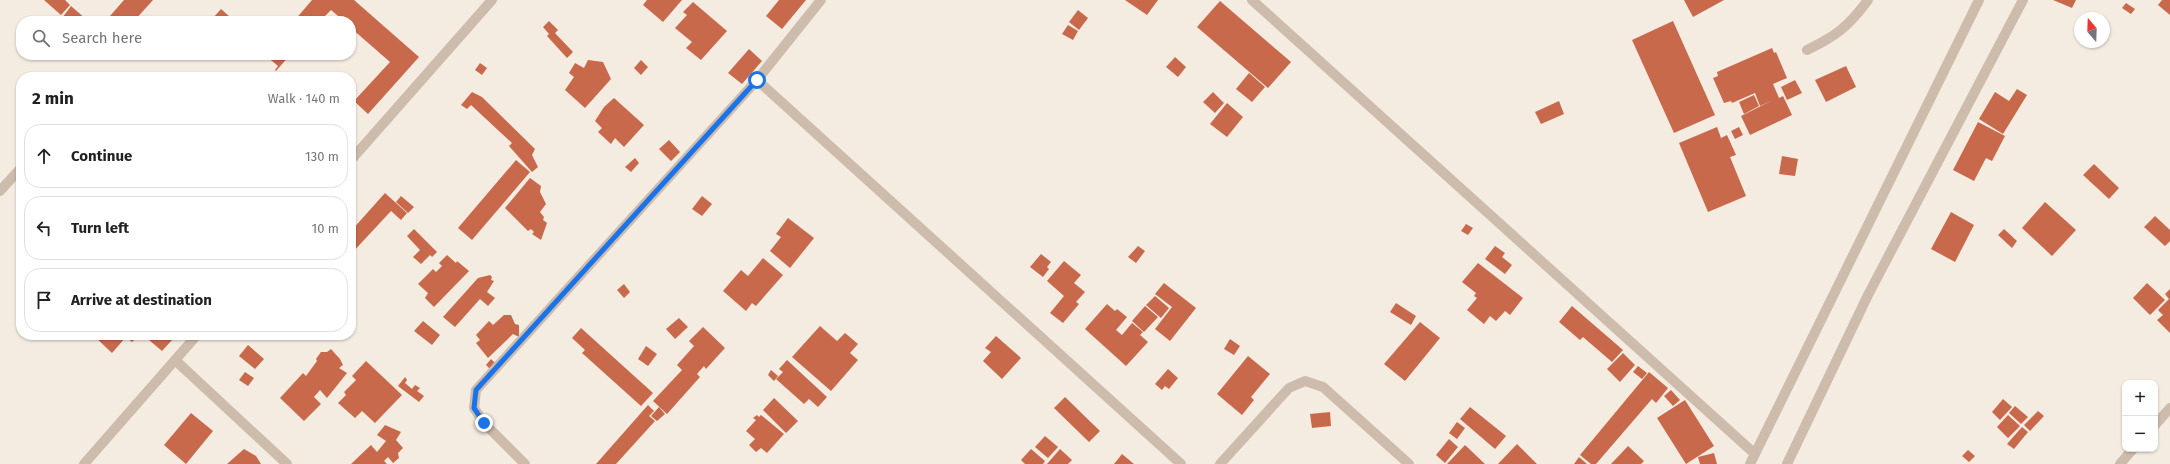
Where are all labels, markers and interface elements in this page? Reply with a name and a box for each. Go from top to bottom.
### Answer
north arrow [2074,12,2110,48]
search box [16,16,356,60]
icon: search [30,27,52,49]
text: Search here [62,29,142,47]
route start [748,71,766,89]
text: 2 min [32,88,74,109]
text: Walk · 140 m [268,91,340,106]
icon: ahead [33,145,55,167]
text: Continue [71,147,132,165]
text: 130 m [305,149,339,164]
icon: left [33,217,55,239]
text: Turn left [71,219,129,237]
text: 10 m [312,221,339,236]
icon: arrive [33,289,55,311]
text: Arrive at destination [71,291,212,309]
map controls [2122,380,2158,452]
button: + [2122,380,2158,416]
route end [475,414,493,432]
button: − [2122,416,2158,452]

